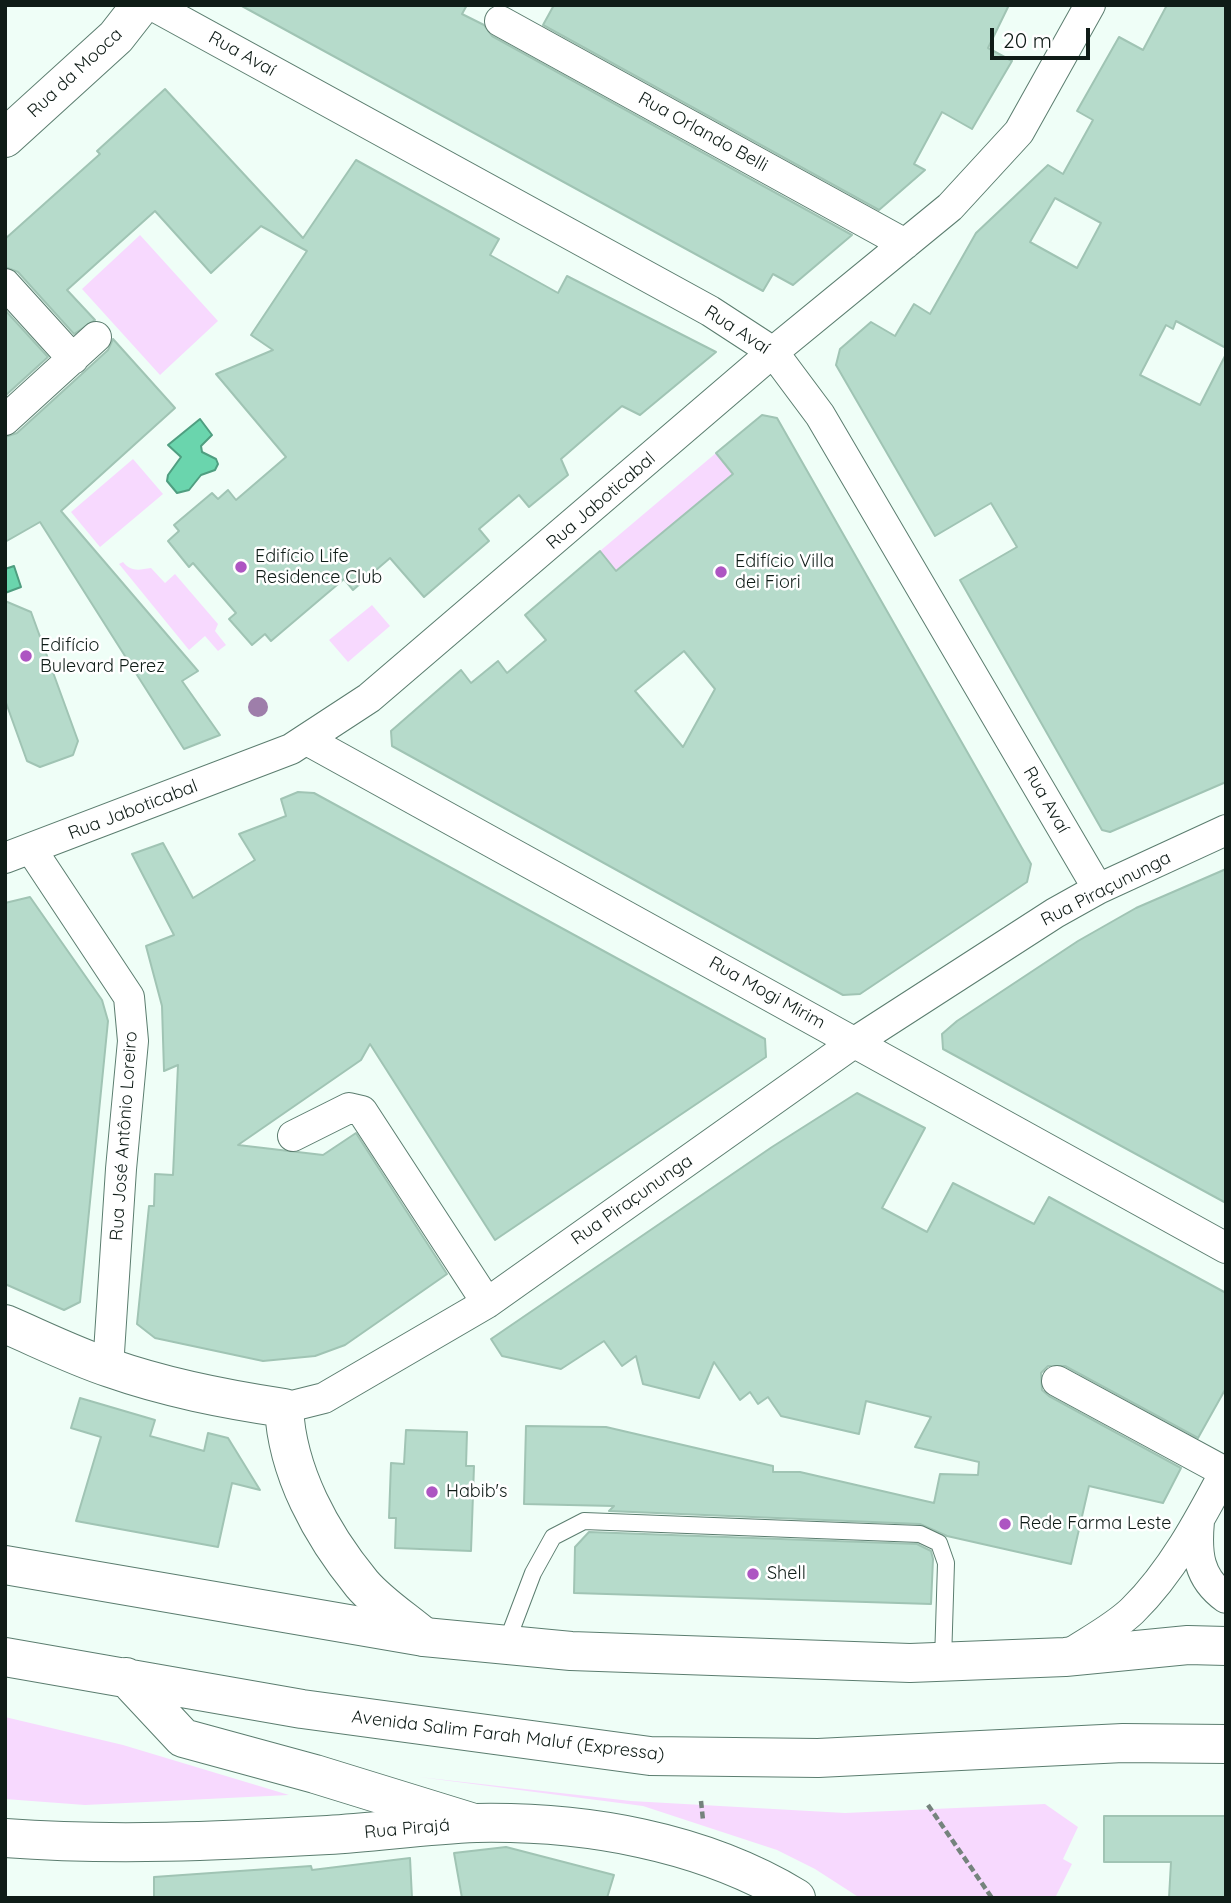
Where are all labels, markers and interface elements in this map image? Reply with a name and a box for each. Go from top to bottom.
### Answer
scale bar [993,14,1093,58]
street label: Rua da Mooca [23,24,127,122]
street label: Rua Avaí [205,27,279,81]
text: 20 m [1003,27,1052,53]
street label: Rua Orlando Belli [634,87,772,177]
street label: Rua Avaí [700,301,774,359]
street label: Rua Jaboticabal [542,448,660,554]
place label: Edifício Life Residence Club [255,546,382,588]
place label: Edifício Villa dei Fiori [735,551,834,594]
marker: Edifício Life Residence Club [233,559,249,575]
marker: Edifício Villa dei Fiori [713,564,729,580]
place label: Edifício Bulevard Perez [40,635,165,678]
marker: Edifício Bulevard Perez [18,648,34,664]
street label: Rua Avaí [1018,763,1074,837]
street label: Rua Jaboticabal [65,775,201,845]
street label: Rua Piraçununga [1037,847,1175,931]
street label: Rua Mogi Mirim [705,952,829,1034]
street label: Rua José Antônio Loreiro [106,1030,142,1242]
street label: Rua Piraçununga [567,1150,697,1250]
place label: Habib's [446,1481,507,1503]
marker: Habib's [424,1484,440,1500]
place label: Rede Farma Leste [1019,1513,1171,1535]
marker: Rede Farma Leste [997,1516,1013,1532]
place label: Shell [767,1563,806,1585]
marker: Shell [745,1566,761,1582]
street label: Avenida Salim Farah Maluf (Expressa) [350,1706,666,1766]
street label: Rua Pirajá [363,1814,451,1844]

